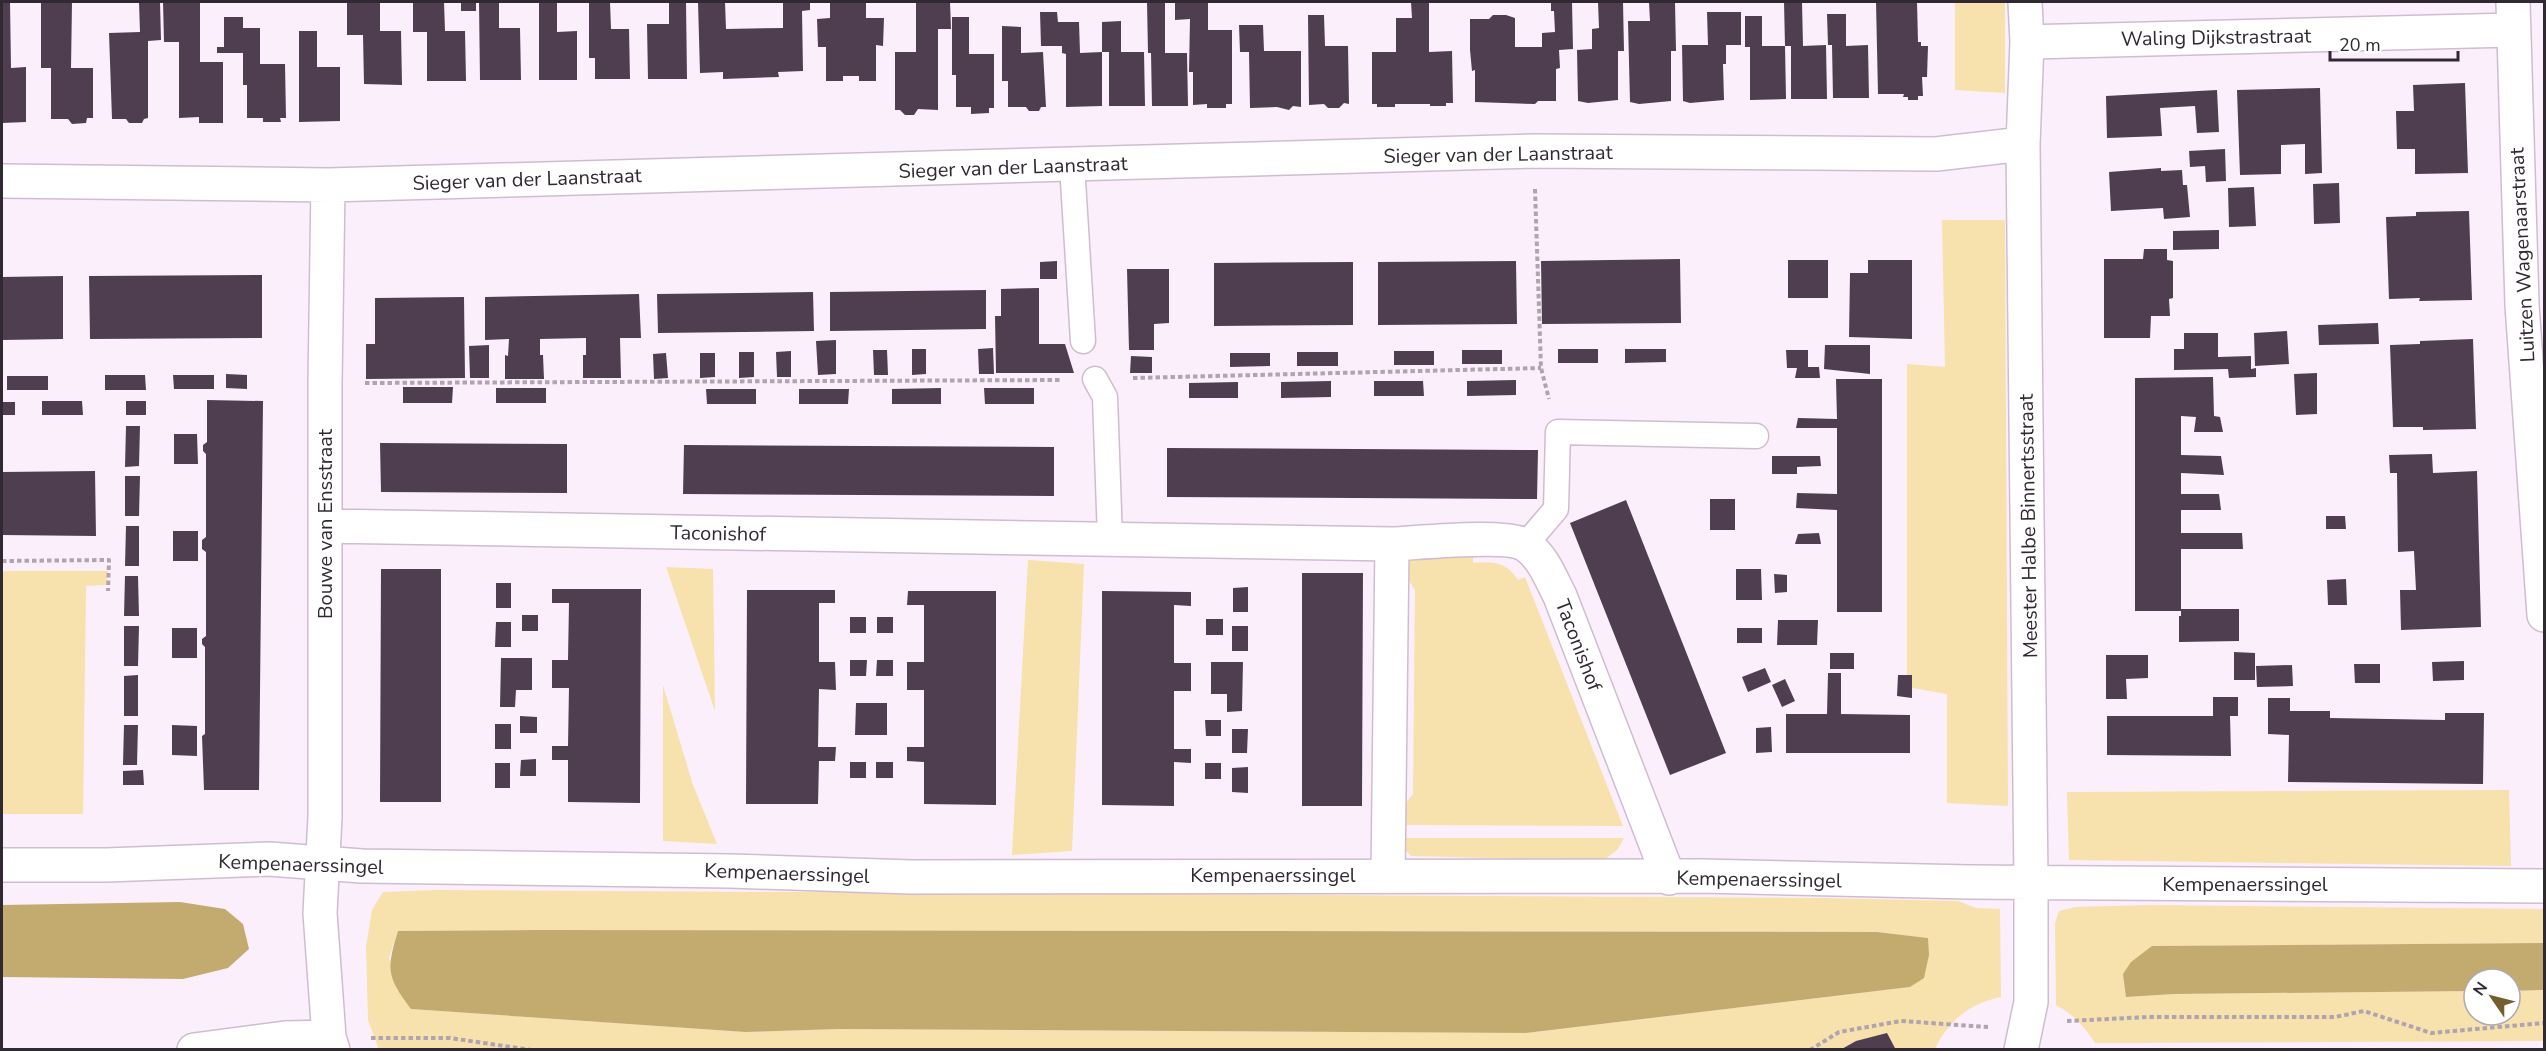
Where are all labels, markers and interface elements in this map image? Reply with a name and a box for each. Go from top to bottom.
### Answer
street label: Waling Dijkstrastraat [2121,22,2312,53]
scale bar [2330,24,2458,62]
text: 20 m [2339,33,2381,57]
street label: Sieger van der Laanstraat [1383,139,1614,170]
street label: Luitzen Wagenaarstraat [2503,146,2542,363]
street label: Sieger van der Laanstraat [898,150,1129,185]
street label: Sieger van der Laanstraat [412,162,643,197]
street label: Meester Halbe Binnertsstraat [2013,393,2044,658]
street label: Bouwe van Ensstraat [312,428,339,619]
street label: Taconishof [670,519,767,548]
street label: Taconishof [1549,596,1608,695]
street label: Kempenaerssingel [218,848,384,881]
street label: Kempenaerssingel [704,857,870,890]
street label: Kempenaerssingel [1190,862,1356,889]
street label: Kempenaerssingel [1676,865,1842,894]
street label: Kempenaerssingel [2162,871,2328,898]
north arrow [2462,967,2522,1027]
text: N [2468,978,2493,1000]

